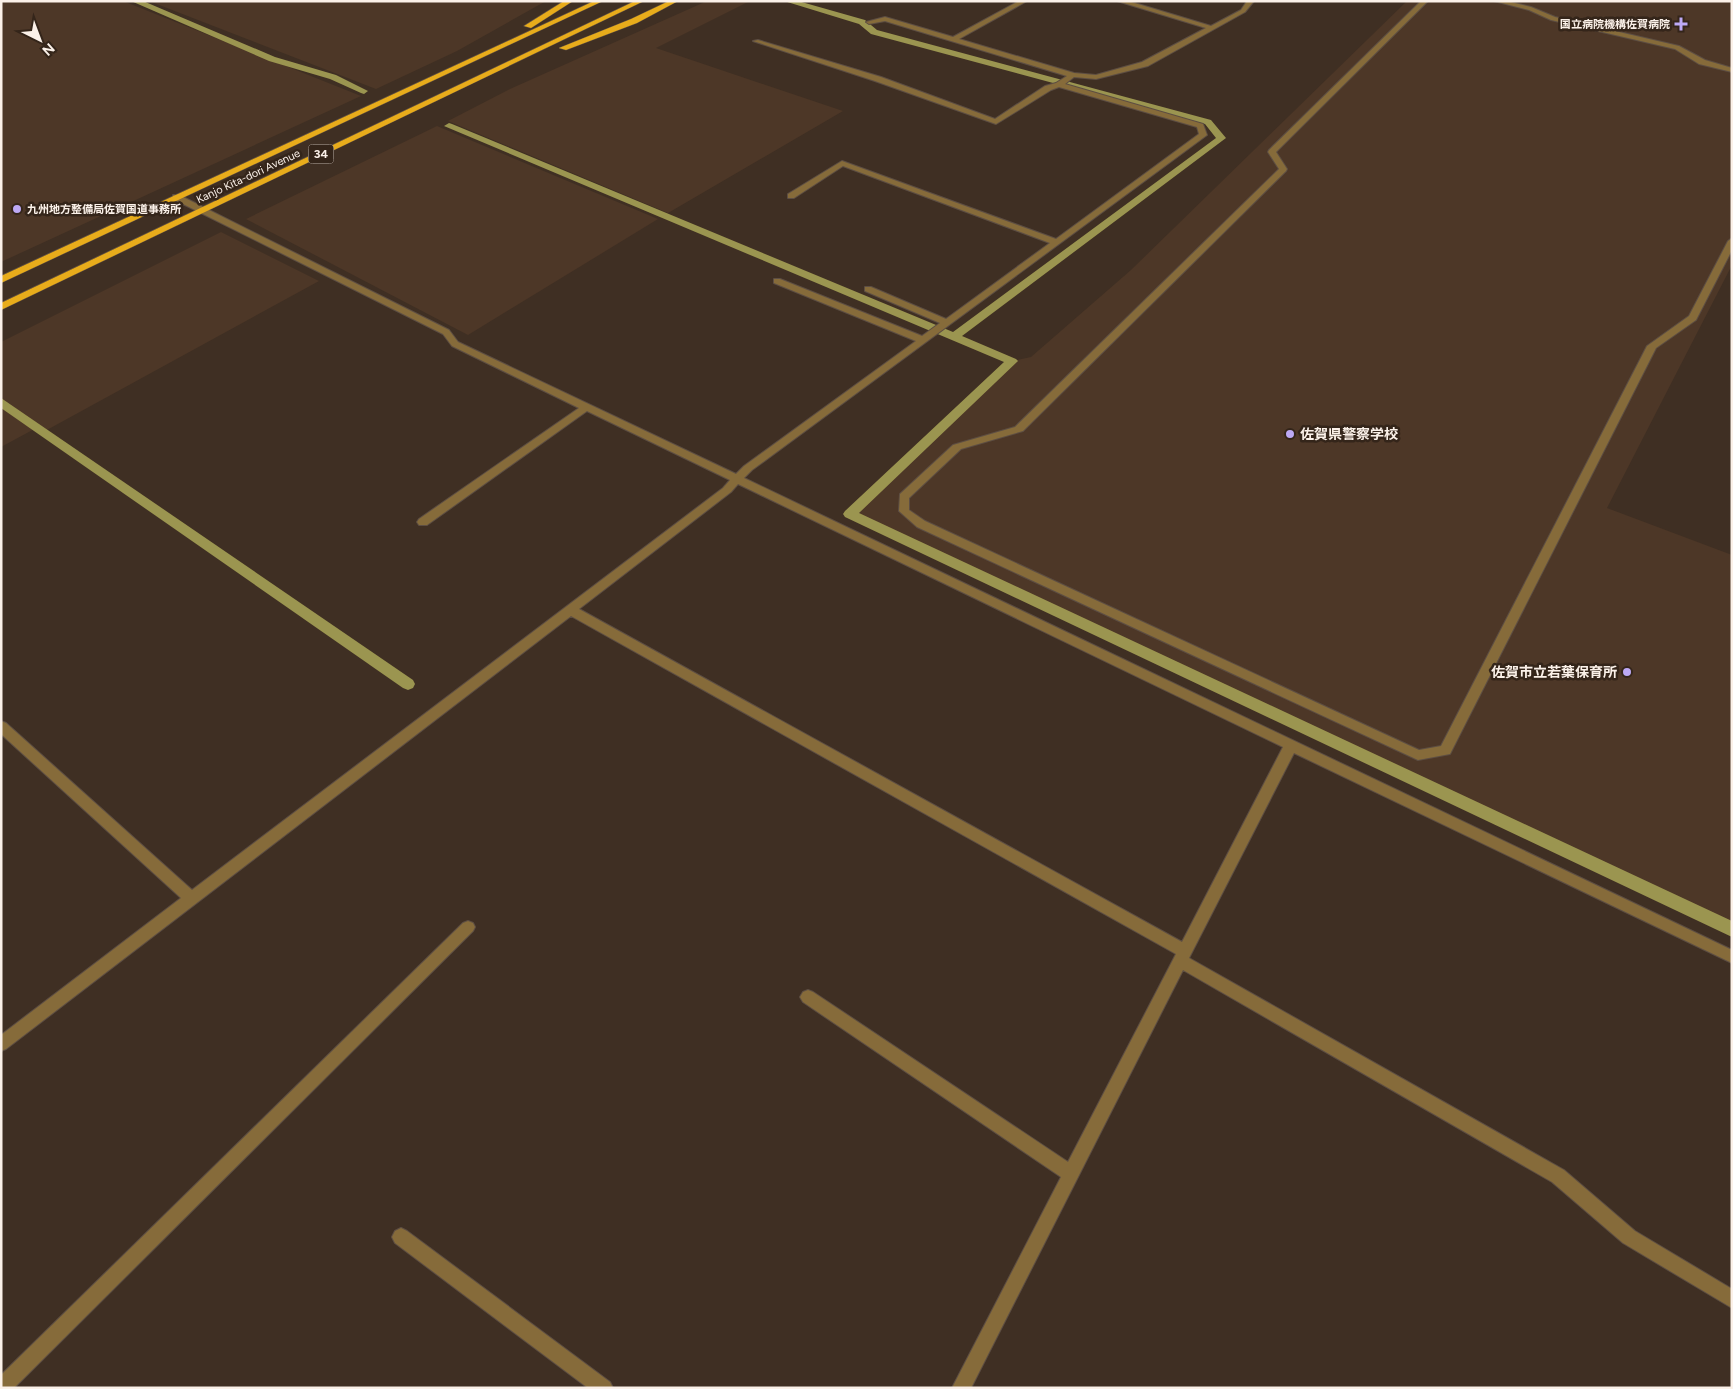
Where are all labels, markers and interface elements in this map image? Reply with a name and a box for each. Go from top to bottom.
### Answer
north arrow [15,15,65,65]
marker: 国立病院機構佐賀病院 [1674,17,1688,31]
place label: 国立病院機構佐賀病院 [1560,18,1670,31]
text: N [39,39,58,59]
road number: 34 [308,144,334,164]
street label: Kanjo Kita-dori Avenue [194,147,302,206]
marker: 九州地方整備局佐賀国道事務所 [11,203,23,215]
place label: 九州地方整備局佐賀国道事務所 [27,203,181,216]
place label: 佐賀県警察学校 [1300,426,1398,443]
marker: 佐賀県警察学校 [1284,428,1296,440]
place label: 佐賀市立若葉保育所 [1491,664,1617,681]
marker: 佐賀市立若葉保育所 [1621,666,1633,678]

